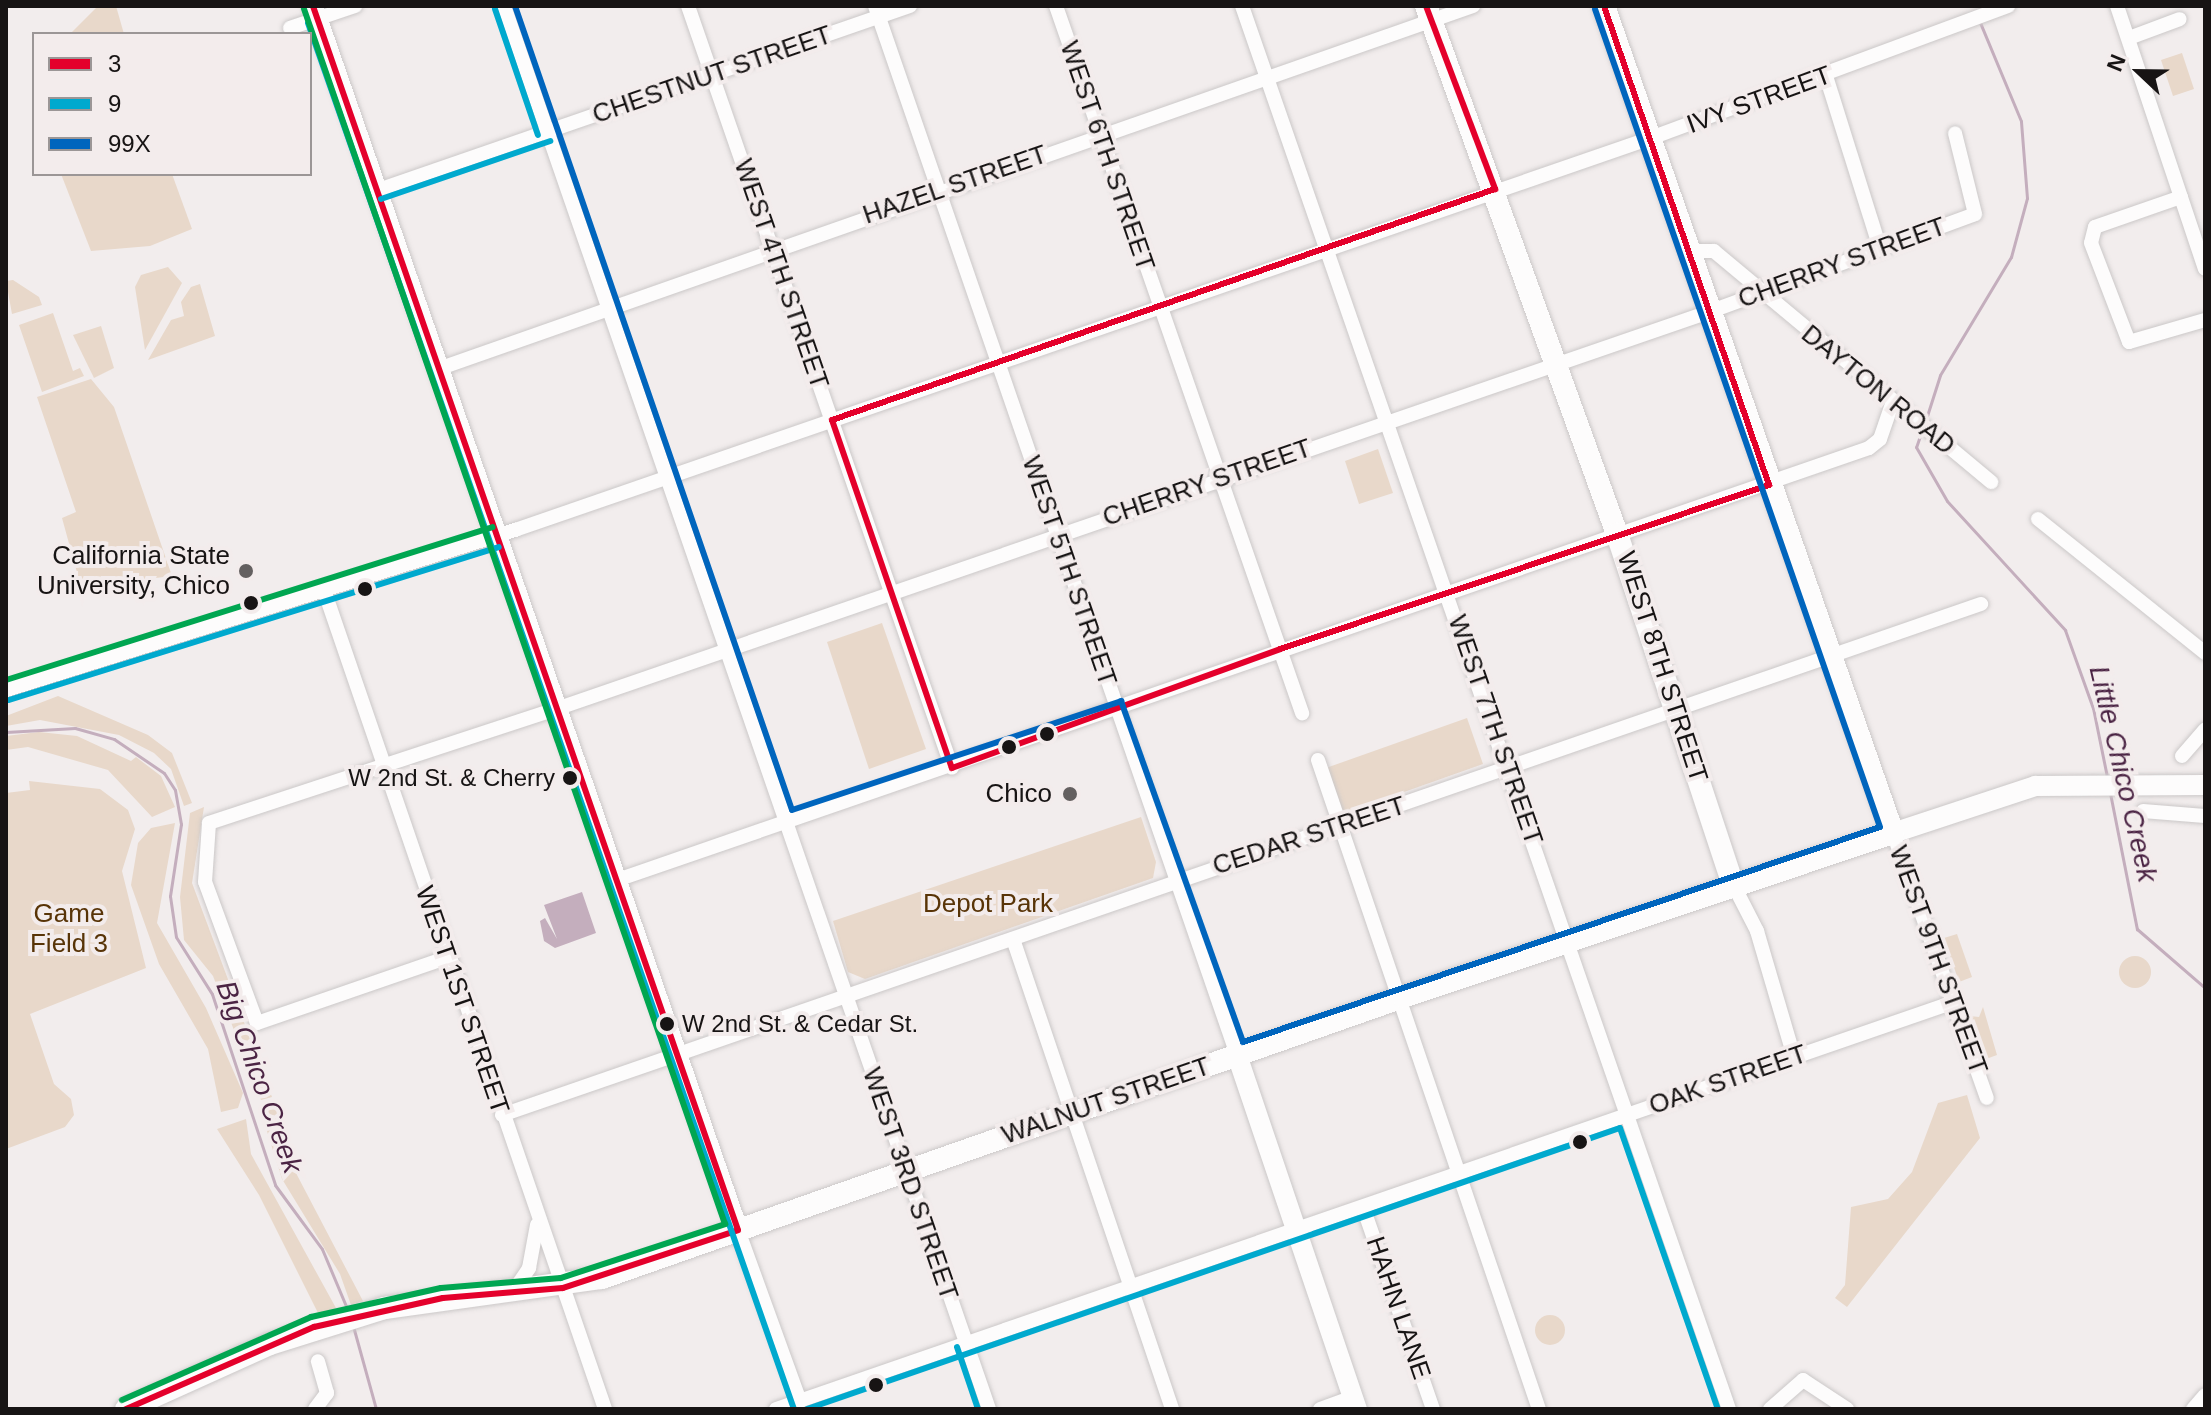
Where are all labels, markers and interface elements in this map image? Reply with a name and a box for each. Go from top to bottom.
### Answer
street label: CHESTNUT STREET [588,19,836,131]
legend [32,32,312,176]
north arrow [2099,32,2179,112]
street label: WEST 6TH STREET [1053,37,1161,275]
text: 3 [108,50,121,77]
text: N [2102,51,2131,75]
street label: IVY STREET [1682,59,1836,141]
text: 9 [108,90,121,117]
text: 99X [108,130,151,157]
street label: HAZEL STREET [858,139,1052,231]
street label: WEST 4TH STREET [727,155,835,393]
street label: CHERRY STREET [1734,211,1950,315]
street label: DAYTON ROAD [1795,319,1961,461]
street label: CHERRY STREET [1098,433,1316,533]
street label: WEST 5TH STREET [1015,452,1123,690]
place label: California State University, Chico [37,540,230,602]
street label: WEST 8TH STREET [1610,547,1714,787]
marker: California State University, Chico [237,562,255,580]
unlabelled marker [357,581,373,597]
unlabelled marker [243,595,259,611]
street label: WEST 7TH STREET [1441,611,1549,849]
water label: Little Chico Creek [2082,663,2164,885]
unlabelled marker [1039,726,1055,742]
unlabelled marker [1001,739,1017,755]
place label: W 2nd St. & Cherry [348,764,555,792]
marker: W 2nd St. & Cherry [562,770,578,786]
place label: Chico [986,778,1052,810]
marker: Chico [1059,783,1081,805]
street label: CEDAR STREET [1209,790,1409,882]
street label: WEST 9TH STREET [1882,841,1994,1079]
street label: WEST 1ST STREET [408,882,516,1118]
park label: Depot Park [923,888,1053,920]
park label: Game Field 3 [30,898,108,960]
water label: Big Chico Creek [209,976,309,1178]
place label: W 2nd St. & Cedar St. [682,1010,918,1038]
marker: W 2nd St. & Cedar St. [659,1016,675,1032]
street label: OAK STREET [1645,1038,1811,1122]
street label: WALNUT STREET [998,1051,1214,1151]
street label: WEST 3RD STREET [856,1064,964,1304]
unlabelled marker [1572,1134,1588,1150]
street label: HAHN LANE [1359,1233,1437,1383]
unlabelled marker [868,1377,884,1393]

